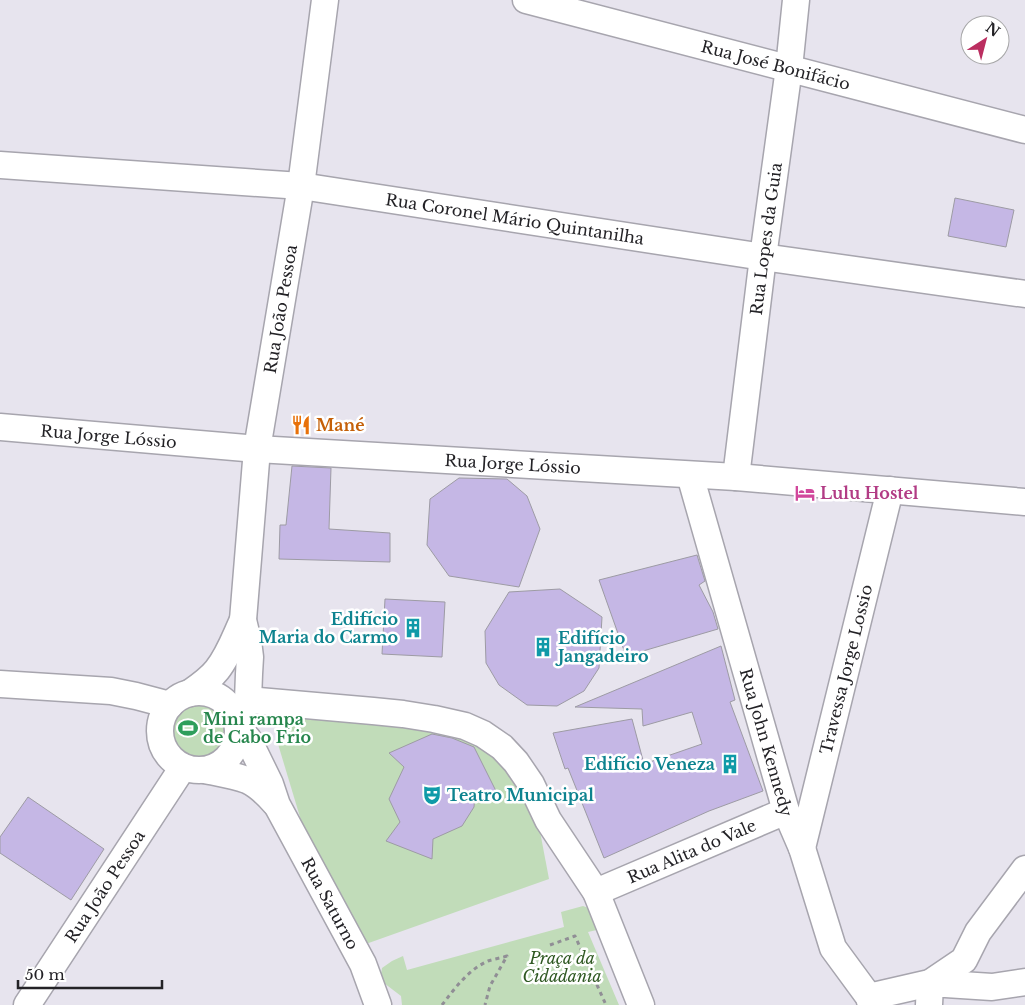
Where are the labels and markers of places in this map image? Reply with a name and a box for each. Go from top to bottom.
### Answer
restaurant icon: Mané [290,414,312,436]
place label: Mané [316,415,365,435]
hotel icon: Lulu Hostel [794,482,816,504]
place label: Lulu Hostel [820,483,919,503]
place label: Edifício Maria do Carmo [259,609,398,647]
building icon: Edifício Maria do Carmo [402,617,424,639]
place label: Edifício Jangadeiro [555,628,649,666]
building icon: Edifício Jangadeiro [532,636,554,658]
place label: Mini rampa de Cabo Frio [203,709,311,747]
sports icon: Mini rampa de Cabo Frio [177,717,199,739]
building icon: Edifício Veneza [719,753,741,775]
place label: Edifício Veneza [584,754,715,774]
theatre icon: Teatro Municipal [421,784,443,806]
place label: Teatro Municipal [447,785,594,805]

